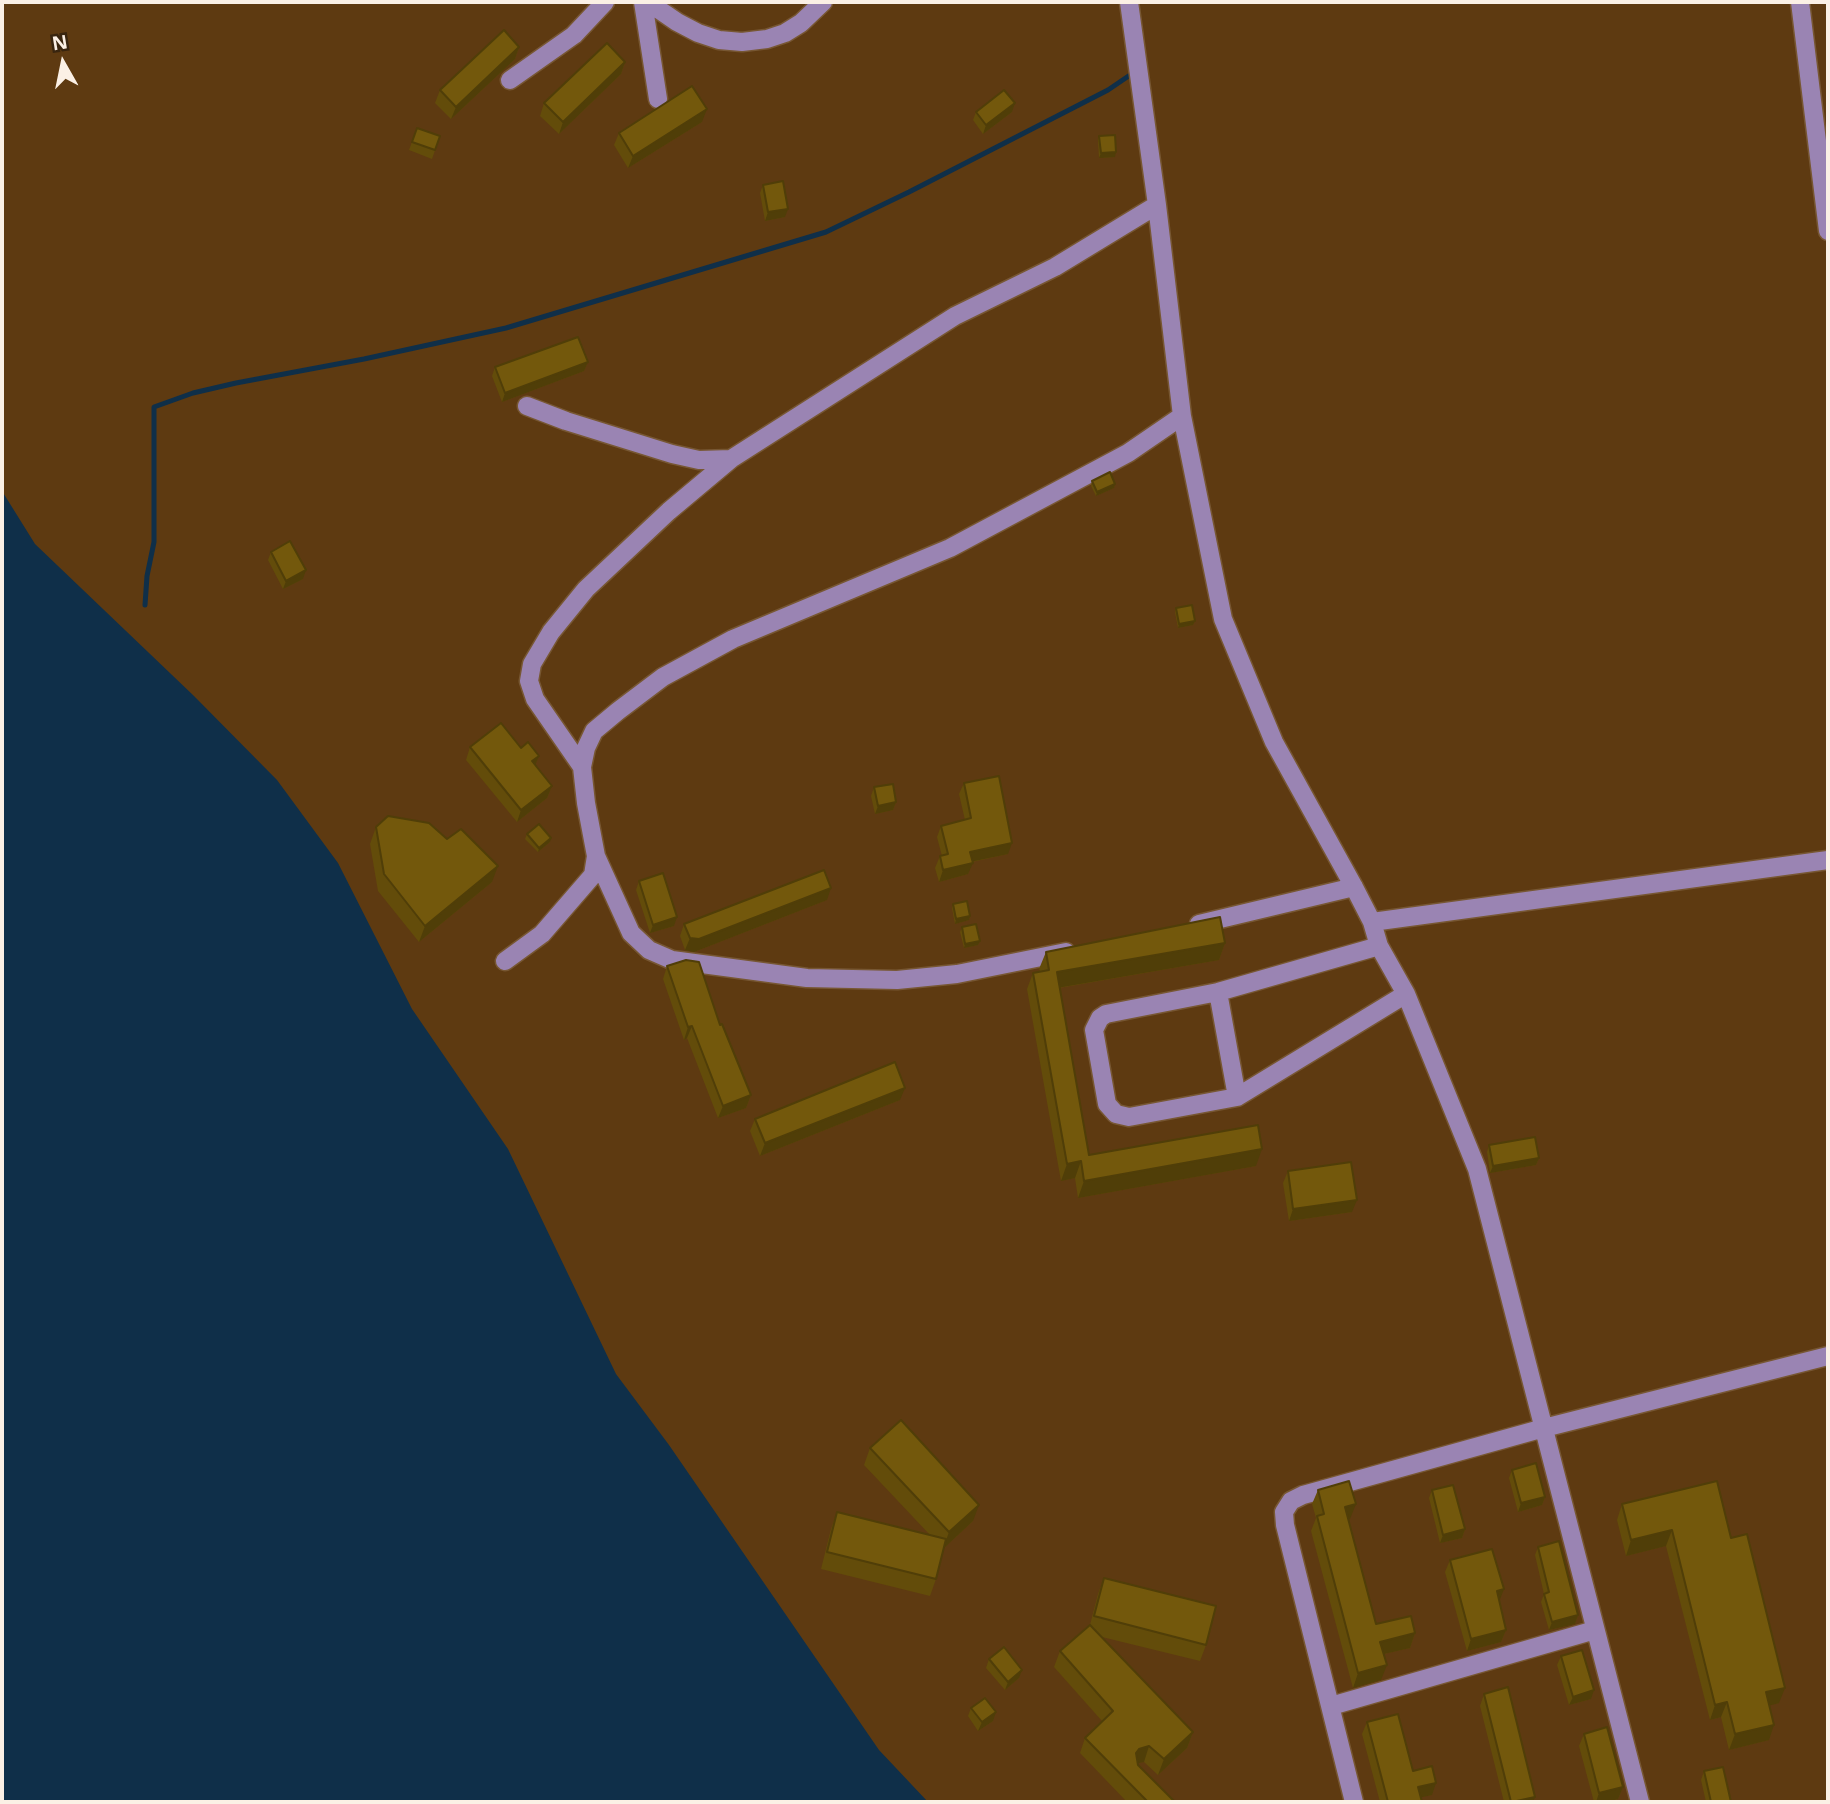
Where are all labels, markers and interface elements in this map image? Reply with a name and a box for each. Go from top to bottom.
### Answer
north arrow [28,28,98,98]
text: N [50,28,69,56]

